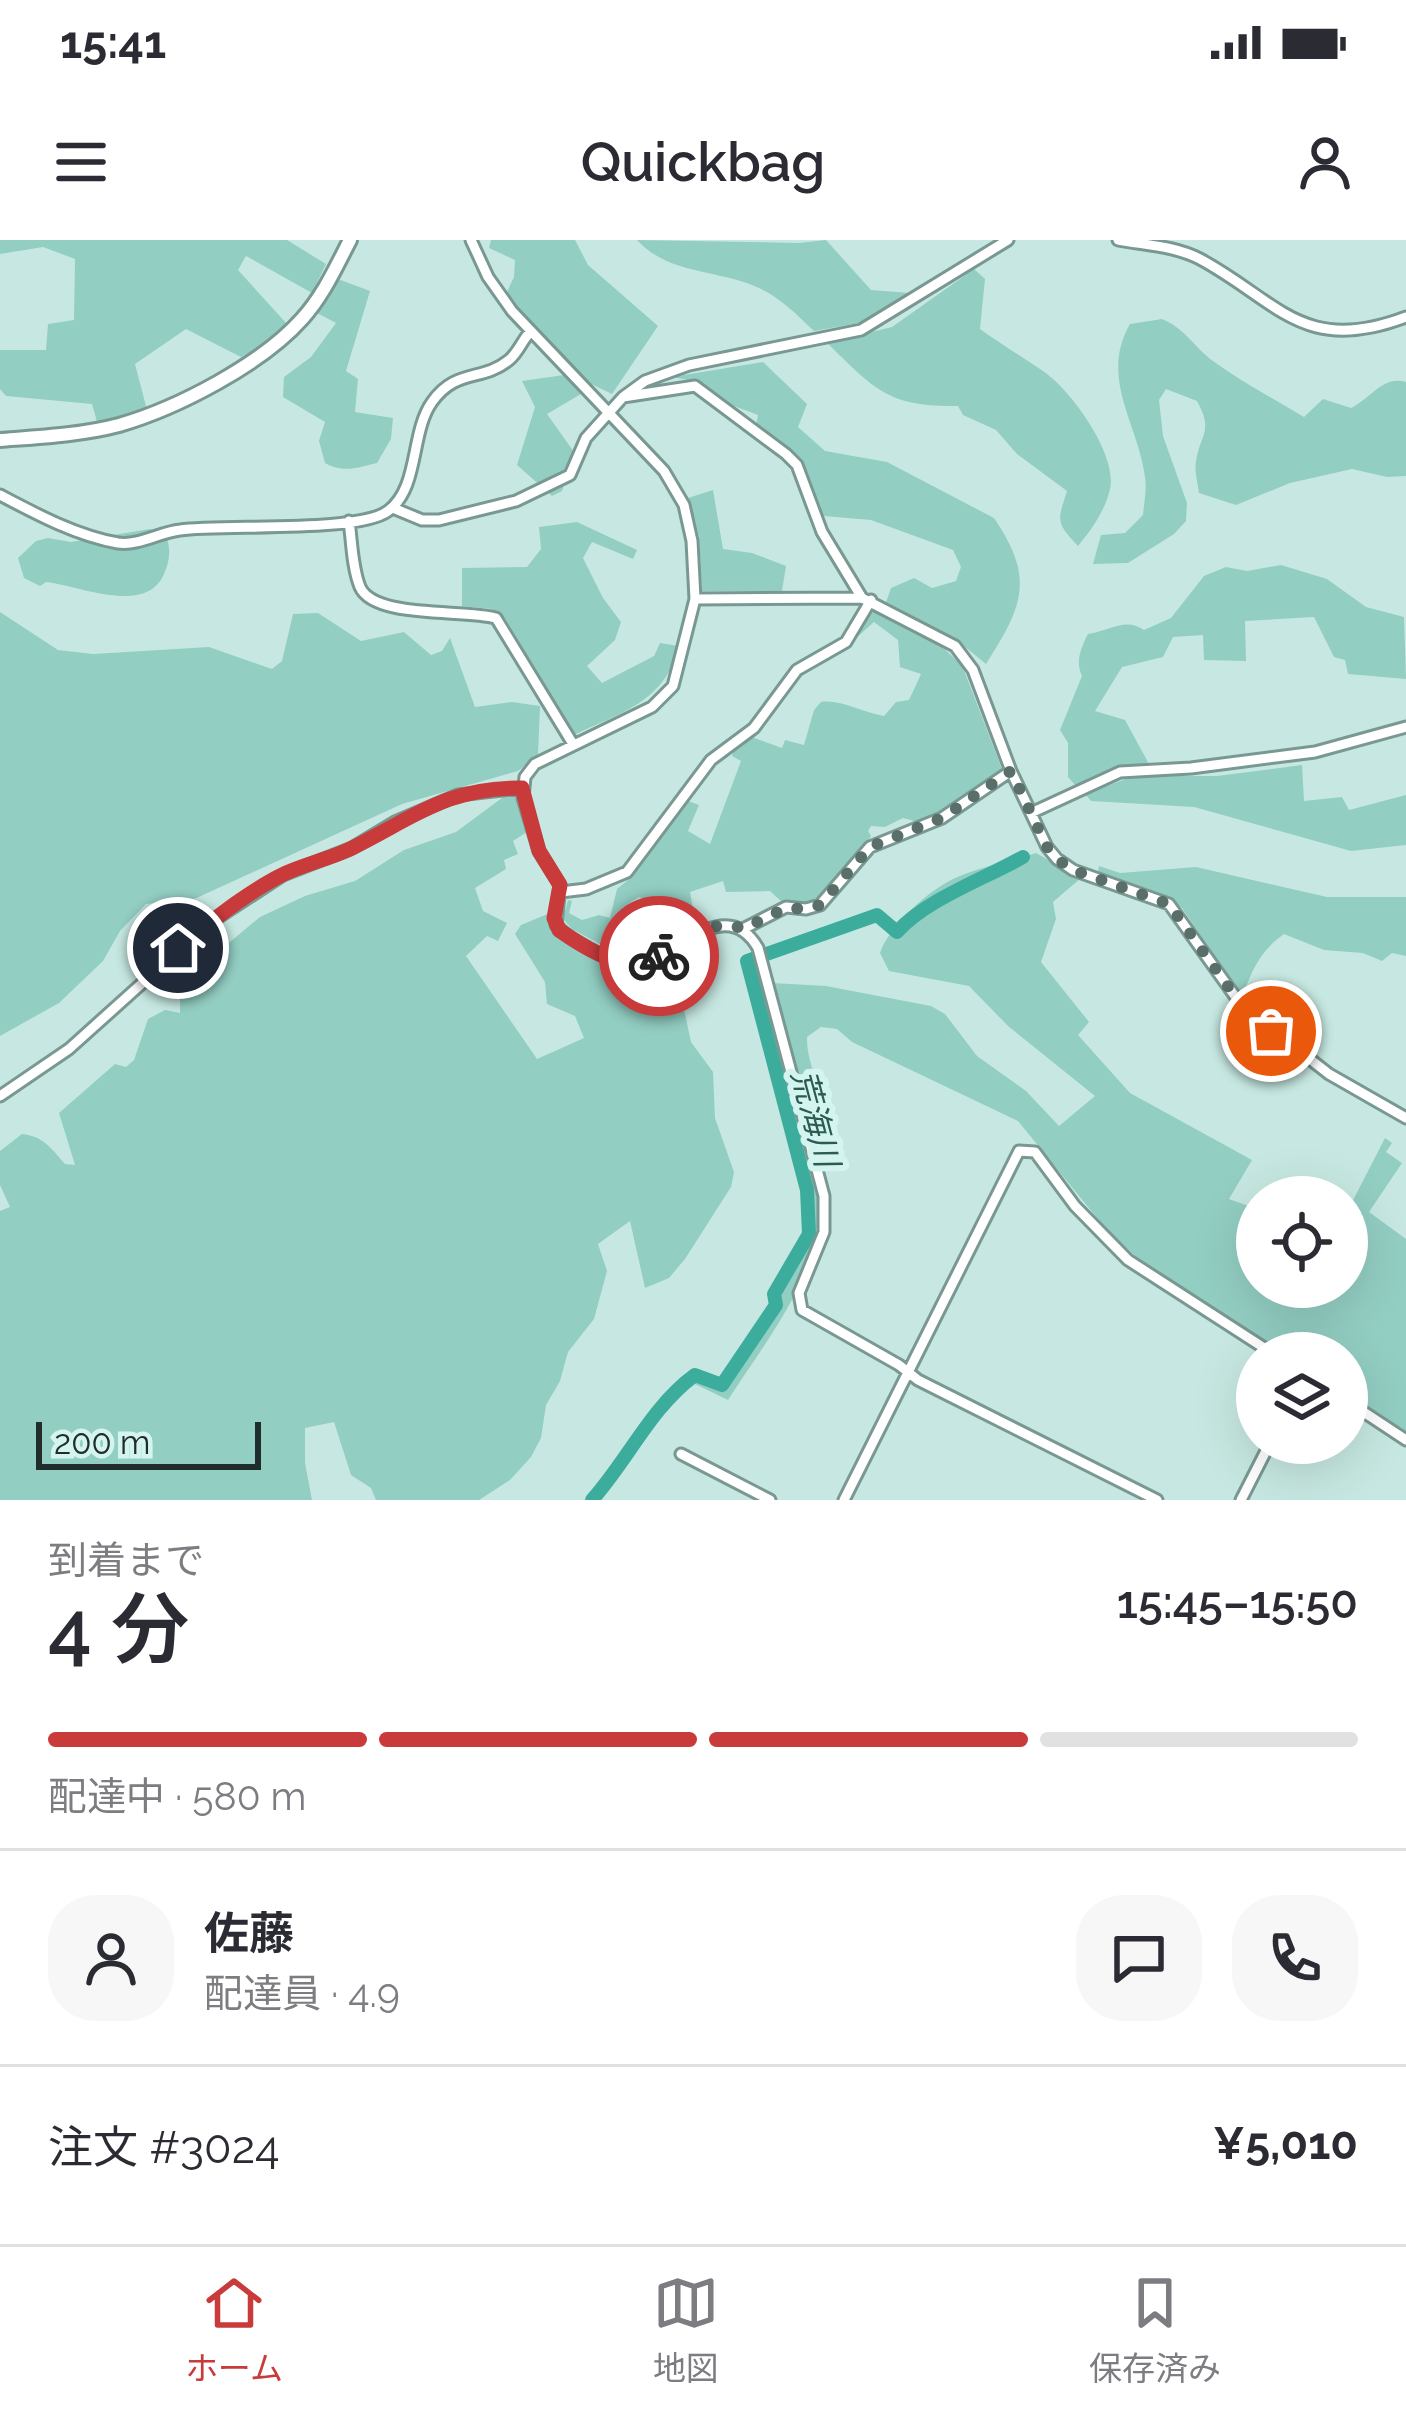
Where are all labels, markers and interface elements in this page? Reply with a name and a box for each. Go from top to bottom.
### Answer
text: 15:41 [60,16,166,69]
icon: menu [48,129,114,195]
icon: person [1292,129,1358,195]
text: Quickbag [581,130,825,194]
courier [599,896,719,1016]
pin [127,897,229,999]
icon: home [145,915,211,981]
icon: bike [626,923,692,989]
pin [1220,980,1322,1082]
icon: bag [1238,998,1304,1064]
water label: 荒海川 [784,1065,848,1174]
map controls [1236,1176,1368,1464]
button: locate [1236,1176,1368,1308]
button: layers [1236,1332,1368,1464]
scale bar [36,1416,261,1469]
text: 200 m [54,1423,150,1462]
text: 到着まで [48,1537,204,1583]
text: 15:45–15:50 [1117,1576,1358,1629]
text: 4 分 [48,1584,189,1675]
text: 配達中 · 580 m [48,1773,306,1819]
button: person [48,1895,174,2021]
button: chat [1076,1895,1202,2021]
button: phone [1232,1895,1358,2021]
text: 佐藤 [204,1907,294,1960]
text: 配達員 · 4.9 [204,1970,400,2016]
text: ¥5,010 [1213,2117,1358,2170]
text: 注文 #3024 [48,2121,280,2174]
tab: ホーム [185,2270,283,2390]
tab: 地図 [653,2270,719,2390]
tab: 保存済み [1089,2270,1221,2390]

